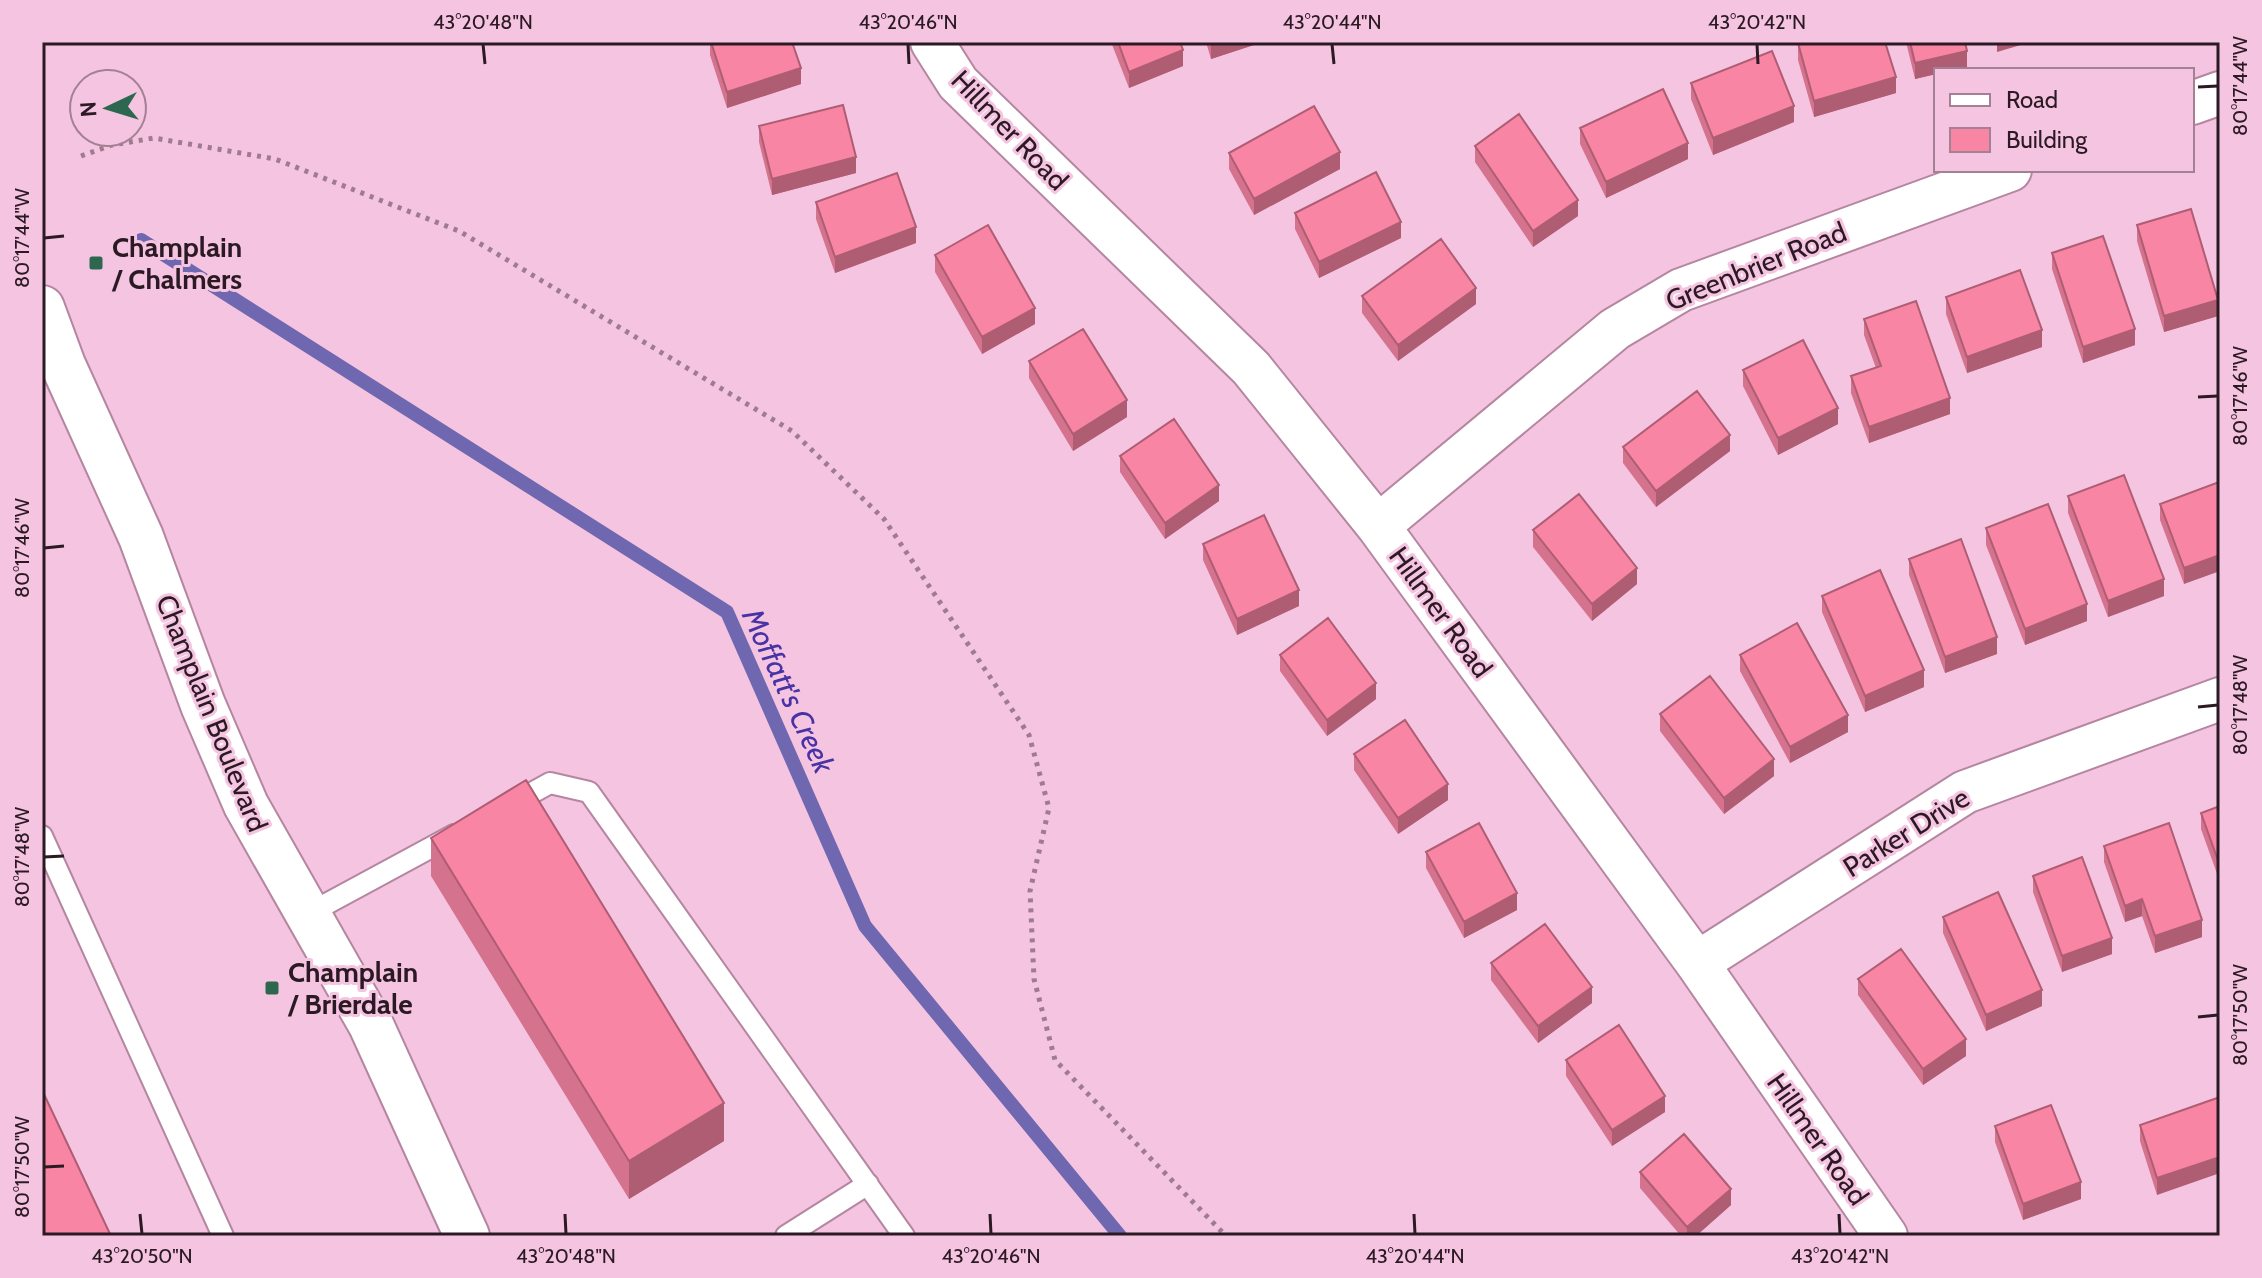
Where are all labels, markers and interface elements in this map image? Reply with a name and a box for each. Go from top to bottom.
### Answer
text: 43°20'48"N [433,10,533,34]
text: 43°20'46"N [858,10,958,34]
text: 43°20'44"N [1282,10,1382,34]
text: 43°20'42"N [1708,10,1806,34]
text: 80°17'44"W [2228,36,2252,136]
street label: Hillmer Road [944,63,1076,197]
north arrow [68,68,148,148]
legend [1934,68,2194,172]
text: Road [2006,85,2058,114]
text: N [75,101,103,118]
text: Building [2006,125,2088,154]
text: 80°17'44"W [10,188,34,288]
street label: Greenbrier Road [1661,214,1851,318]
place label: Champlain / Chalmers [111,230,242,296]
marker: Champlain / Chalmers [87,254,105,272]
text: 80°17'46"W [2228,346,2252,446]
text: 80°17'46"W [10,498,34,598]
street label: Hillmer Road [1382,540,1500,684]
street label: Champlain Boulevard [149,590,275,836]
water label: Moffatt's Creek [734,602,843,780]
text: 80°17'48"W [2228,655,2252,755]
street label: Parker Drive [1837,780,1975,884]
text: 80°17'48"W [10,807,34,907]
place label: Champlain / Brierdale [287,955,418,1021]
text: 80°17'50"W [2228,964,2252,1066]
marker: Champlain / Brierdale [263,979,281,997]
street label: Hillmer Road [1760,1066,1876,1212]
text: 80°17'50"W [10,1116,34,1218]
text: 43°20'50"N [91,1244,193,1268]
text: 43°20'48"N [516,1244,616,1268]
text: 43°20'46"N [941,1244,1041,1268]
text: 43°20'44"N [1365,1244,1465,1268]
text: 43°20'42"N [1791,1244,1889,1268]

